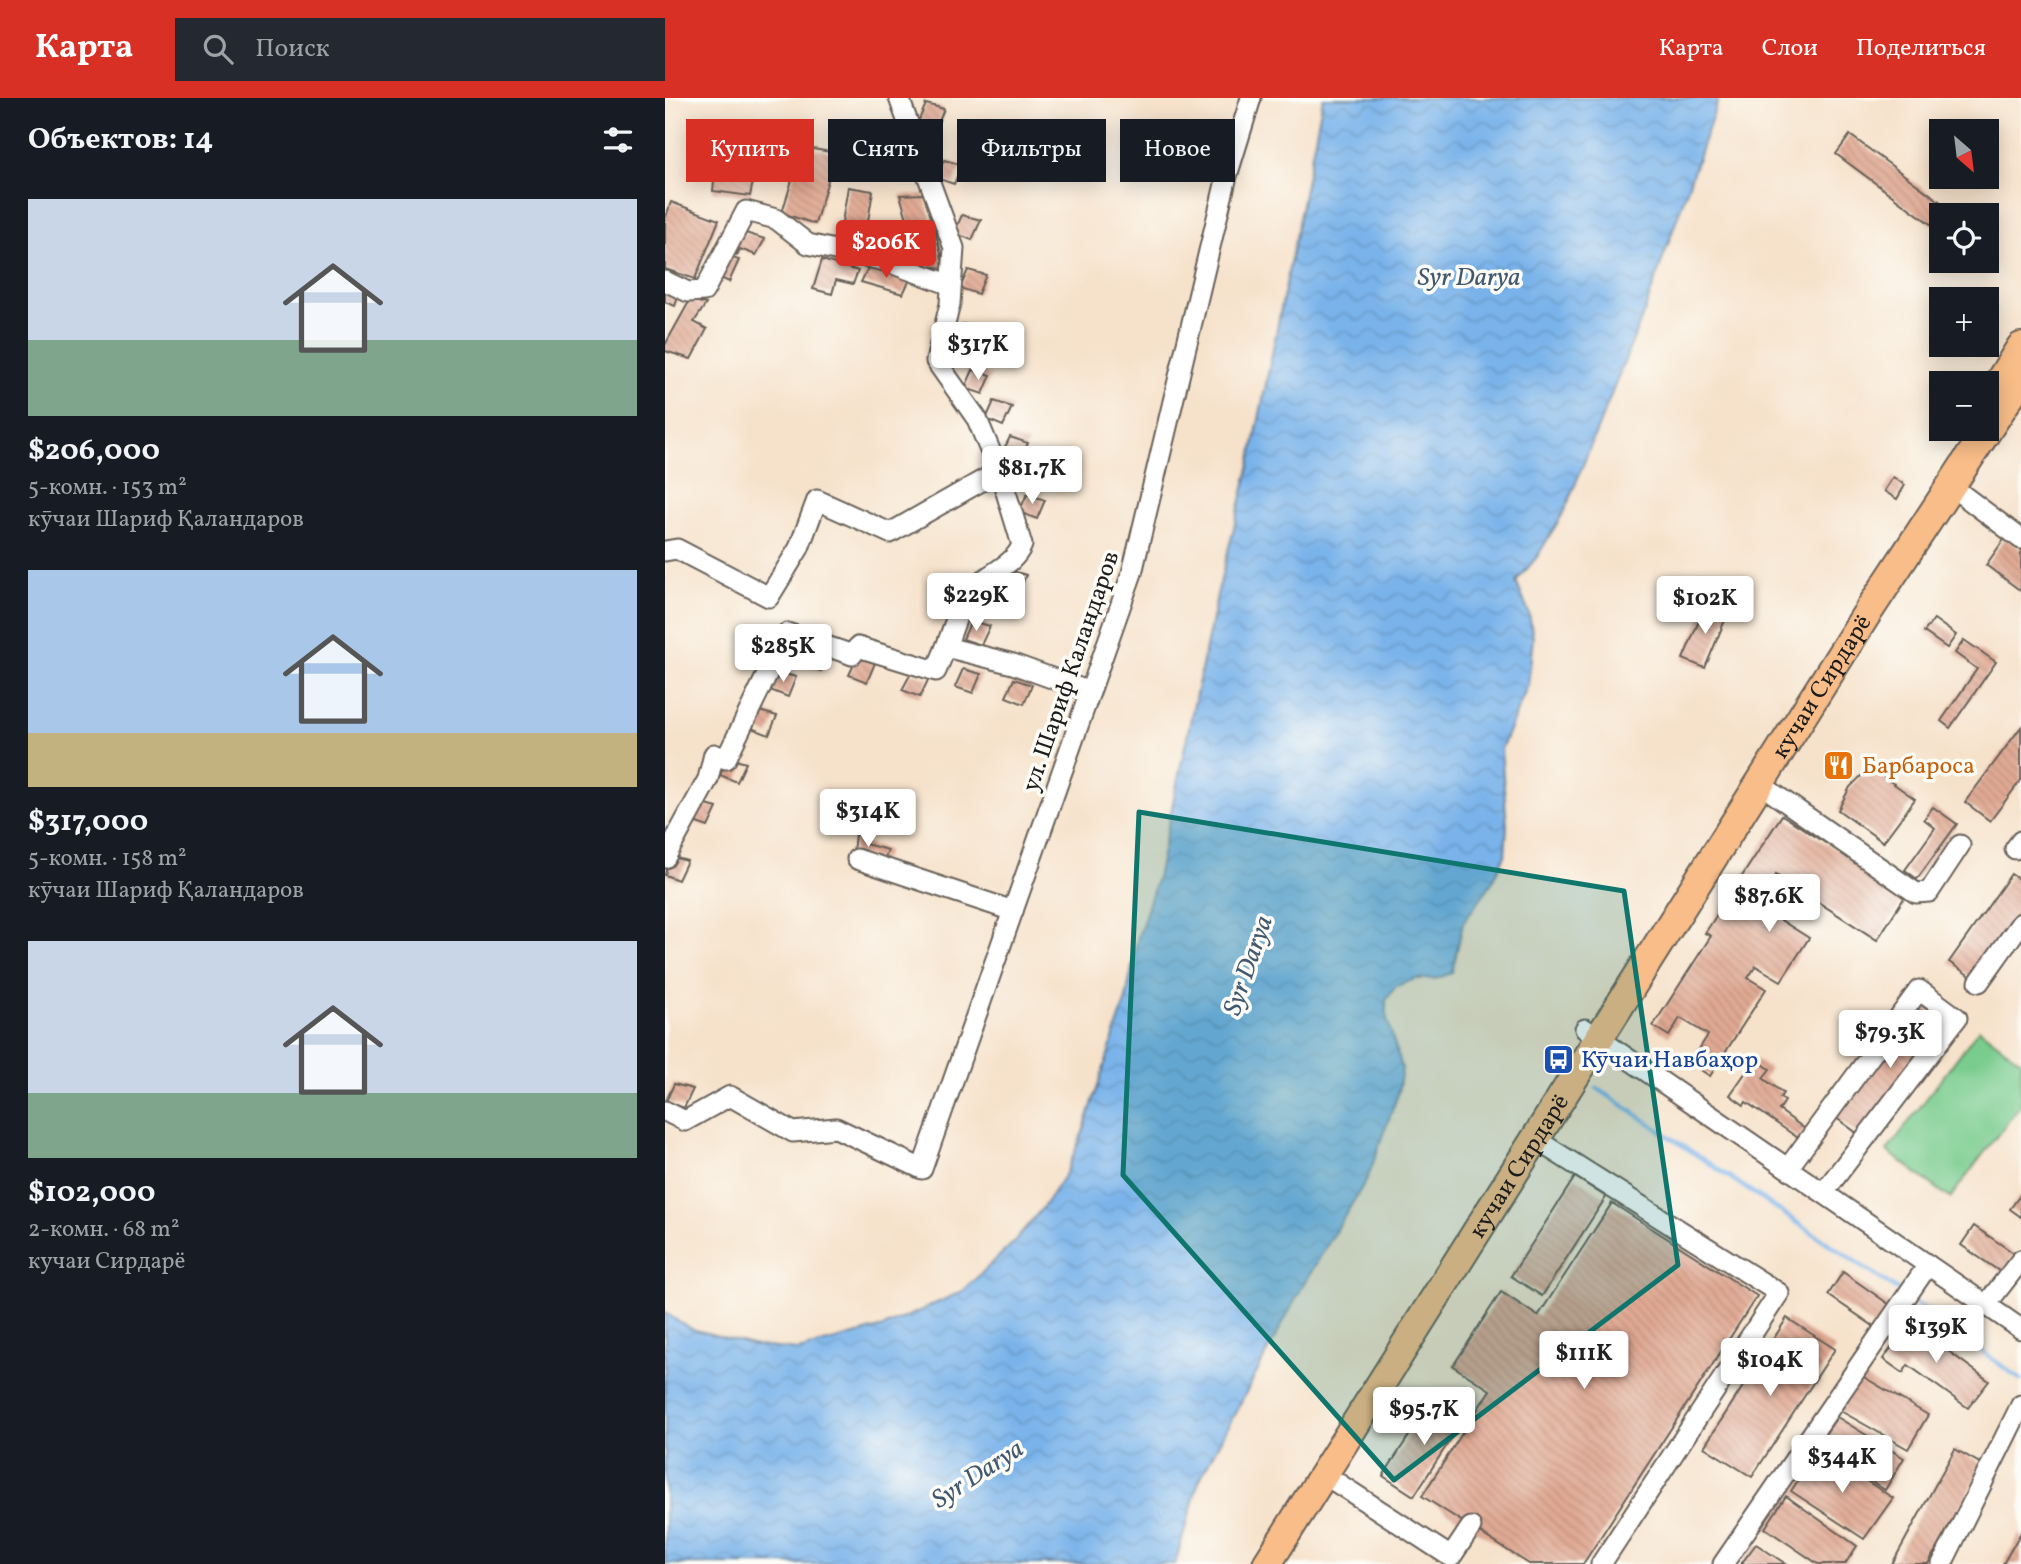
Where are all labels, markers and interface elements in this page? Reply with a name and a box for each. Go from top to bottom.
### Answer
search box [175,18,665,81]
text: Карта [35,26,133,72]
icon: search [199,30,237,68]
text: Поиск [255,31,330,67]
text: Карта [1659,32,1724,66]
text: Слои [1762,32,1818,66]
text: Поделиться [1856,32,1986,66]
text: Объектов: 14 [28,119,213,161]
chip: Купить [686,119,814,182]
chip: Снять [828,119,943,182]
chip: Фильтры [957,119,1106,182]
chip: Новое [1120,119,1235,182]
north arrow [1929,119,1999,189]
map controls [1929,119,1999,441]
icon: filters [599,121,637,159]
button: locate [1929,203,1999,273]
pin: $206K [837,220,935,280]
text: $206K [852,227,920,259]
icon: home [270,245,396,371]
water label: Syr Darya [1417,260,1521,296]
button: + [1929,287,1999,357]
pin: $317K [929,322,1027,382]
text: $317K [947,329,1009,361]
button: − [1929,371,1999,441]
text: $206,000 [28,430,160,472]
pin: $81.7K [975,446,1089,506]
text: $81.7K [998,453,1066,485]
text: 5-комн. · 153 m² [28,472,187,504]
text: кӯчаи Шариф Қаландаров [28,504,304,536]
street label: ул. Шариф Каландаров [1015,547,1129,797]
pin: $229K [927,574,1025,633]
pin: $102K [1656,576,1754,636]
text: $229K [943,580,1009,612]
text: $102K [1673,583,1737,615]
street label: кучаи Сирдарё [1765,609,1881,766]
icon: home [270,616,396,742]
pin: $285K [734,624,832,684]
text: $285K [751,631,815,663]
restaurant icon: Барбароса [1822,748,1856,782]
place label: Барбароса [1862,750,1975,784]
pin: $314K [819,790,917,849]
text: $314K [836,796,900,828]
text: $317,000 [28,801,148,843]
text: 5-комн. · 158 m² [28,843,187,875]
pin: $87.6K [1712,874,1826,934]
text: кӯчаи Шариф Қаландаров [28,875,304,907]
text: $87.6K [1734,881,1804,913]
water label: Syr Darya [1215,911,1283,1020]
icon: home [270,987,396,1113]
pin: $79.3K [1833,1010,1947,1070]
text: $79.3K [1855,1017,1925,1049]
bus stop icon: Кӯчаи Навбаҳор [1541,1042,1575,1076]
place label: Кӯчаи Навбаҳор [1581,1044,1758,1078]
street label: кучаи Сирдарё [1462,1088,1578,1245]
text: $102,000 [28,1172,156,1214]
text: 2-комн. · 68 m² [28,1214,179,1246]
text: кучаи Сирдарё [28,1246,185,1278]
pin: $139K [1887,1306,1985,1365]
text: $139K [1905,1312,1967,1344]
pin: $111K [1535,1332,1633,1391]
text: $111K [1555,1338,1613,1370]
pin: $104K [1721,1338,1819,1398]
text: $104K [1737,1345,1803,1377]
pin: $95.7K [1367,1388,1481,1447]
text: $95.7K [1389,1394,1459,1426]
water label: Syr Darya [925,1431,1031,1518]
pin: $344K [1793,1436,1891,1495]
text: $344K [1807,1442,1877,1474]

